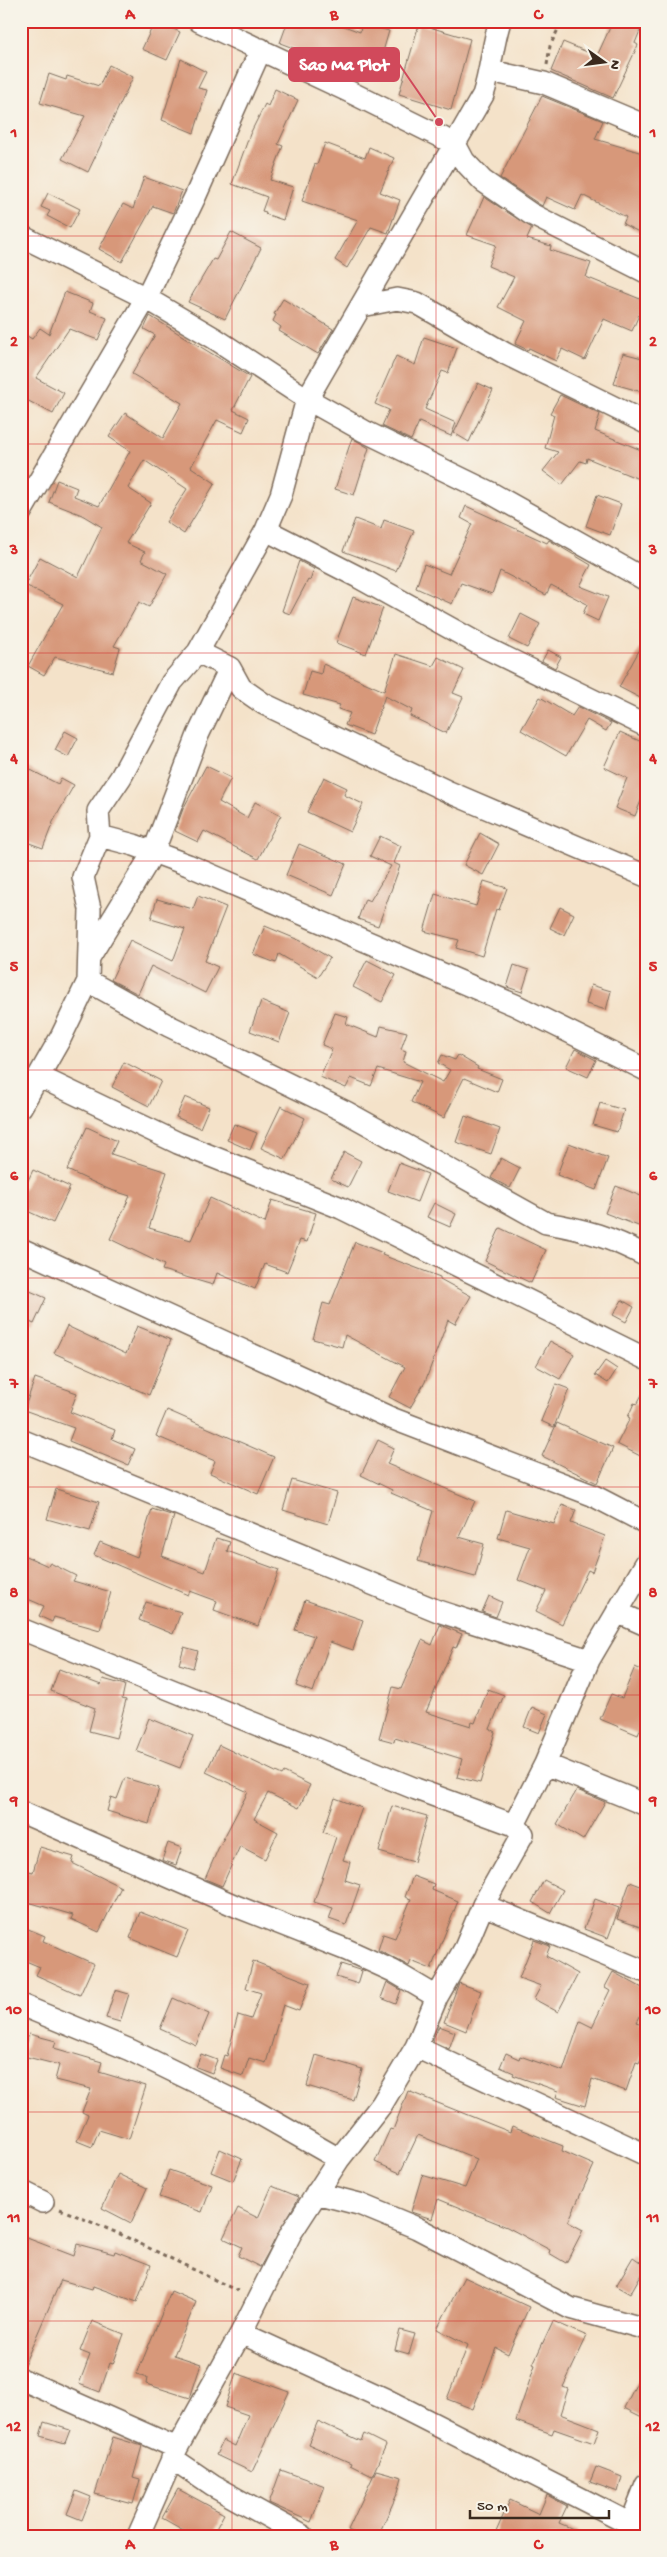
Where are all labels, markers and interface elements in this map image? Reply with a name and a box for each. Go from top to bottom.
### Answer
text: A [124,7,136,26]
text: B [329,7,339,26]
text: C [533,7,544,26]
north arrow [580,38,630,88]
callout: Sao Ma Plot [289,48,399,81]
text: Sao Ma Plot [299,56,390,77]
text: N [605,58,624,71]
text: 1 [10,125,17,144]
text: 1 [649,125,656,144]
text: 2 [10,334,18,353]
text: 2 [649,334,657,353]
text: 3 [9,542,18,561]
text: 3 [648,542,657,561]
text: 4 [9,751,18,770]
text: 4 [648,751,657,770]
text: 5 [10,959,19,978]
text: 5 [649,959,658,978]
text: 6 [10,1168,19,1187]
text: 6 [649,1168,658,1187]
text: 7 [9,1376,19,1395]
text: 7 [648,1376,658,1395]
text: 8 [10,1585,19,1604]
text: 8 [649,1585,658,1604]
text: 9 [9,1793,18,1812]
text: 9 [648,1793,657,1812]
text: 10 [5,2002,22,2021]
text: 10 [644,2002,661,2021]
text: 11 [7,2210,20,2229]
text: 11 [646,2210,659,2229]
text: 12 [6,2419,21,2438]
text: 12 [645,2419,660,2438]
scale bar [470,2487,608,2519]
text: 50 m [477,2498,508,2516]
text: A [124,2537,136,2556]
text: B [329,2537,339,2556]
text: C [533,2537,544,2556]

